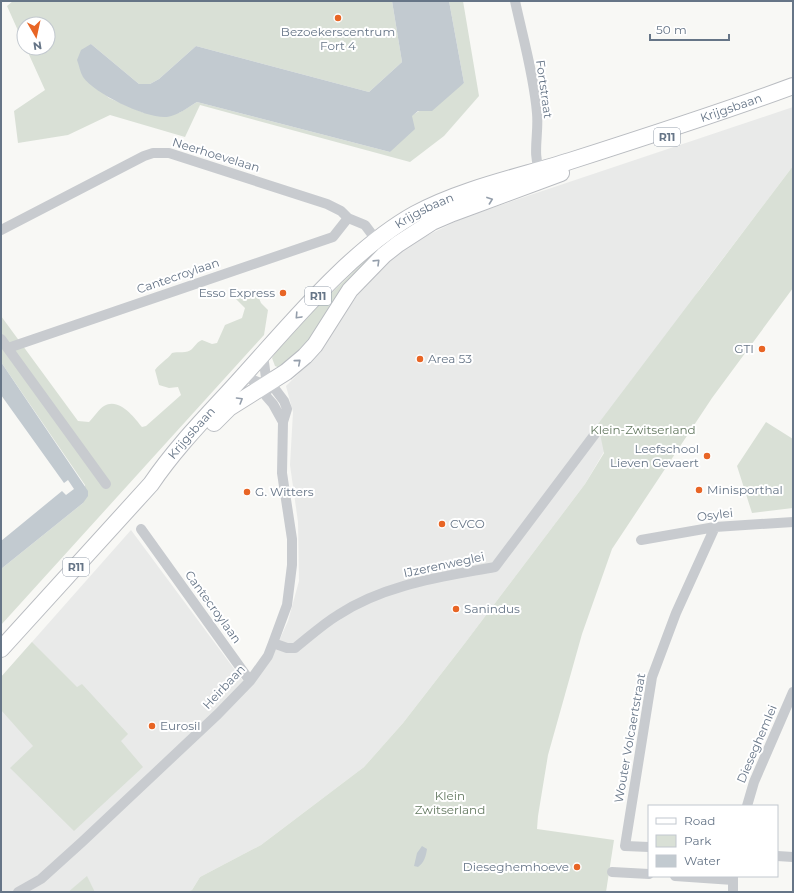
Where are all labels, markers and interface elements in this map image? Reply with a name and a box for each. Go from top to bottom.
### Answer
marker: Bezoekerscentrum Fort 4 [333,13,343,23]
north arrow [16,16,56,56]
scale bar [650,16,729,42]
text: 50 m [656,22,687,37]
place label: Bezoekerscentrum Fort 4 [281,24,395,53]
text: N [32,38,43,53]
street label: Fortstraat [533,59,556,119]
street label: Krijgsbaan [698,90,764,125]
road number: R11 [654,128,680,146]
street label: Neerhoevelaan [171,134,262,175]
street label: Krijgsbaan [392,189,456,232]
one-way arrow [486,196,493,204]
street label: Cantecroylaan [135,254,221,297]
one-way arrow [372,259,380,267]
place label: Esso Express [199,285,275,300]
road number: R11 [305,287,331,305]
marker: Esso Express [278,288,288,298]
one-way arrow [296,311,303,319]
place label: GTI [734,341,754,356]
marker: GTI [757,344,767,354]
place label: Area 53 [428,351,472,366]
marker: Area 53 [415,354,425,364]
one-way arrow [293,359,301,366]
one-way arrow [236,398,243,405]
street label: Krijgsbaan [164,404,218,462]
park label: Klein-Zwitserland [590,422,696,437]
place label: Leefschool Lieven Gevaert [610,441,699,470]
marker: Leefschool Lieven Gevaert [702,451,712,461]
place label: Minisporthal [707,482,783,497]
place label: G. Witters [255,484,314,499]
marker: Minisporthal [694,485,704,495]
marker: G. Witters [242,487,252,497]
street label: Osylei [696,505,734,524]
place label: CVCO [450,516,485,531]
marker: CVCO [437,519,447,529]
street label: IJzerenweglei [402,549,486,580]
road number: R11 [63,558,89,576]
street label: Cantecroylaan [182,567,245,646]
place label: Sanindus [464,601,520,616]
marker: Sanindus [451,604,461,614]
street label: Heirbaan [199,661,248,712]
street label: Wouter Volcaertstraat [611,672,648,804]
street label: Dieseghemlei [733,702,780,785]
place label: Eurosil [160,718,201,733]
marker: Eurosil [147,721,157,731]
park label: Klein Zwitserland [415,788,485,817]
legend [648,805,778,877]
text: Road [684,813,715,828]
text: Park [684,833,712,848]
text: Water [684,853,721,868]
place label: Dieseghemhoeve [463,859,569,874]
marker: Dieseghemhoeve [572,862,582,872]

